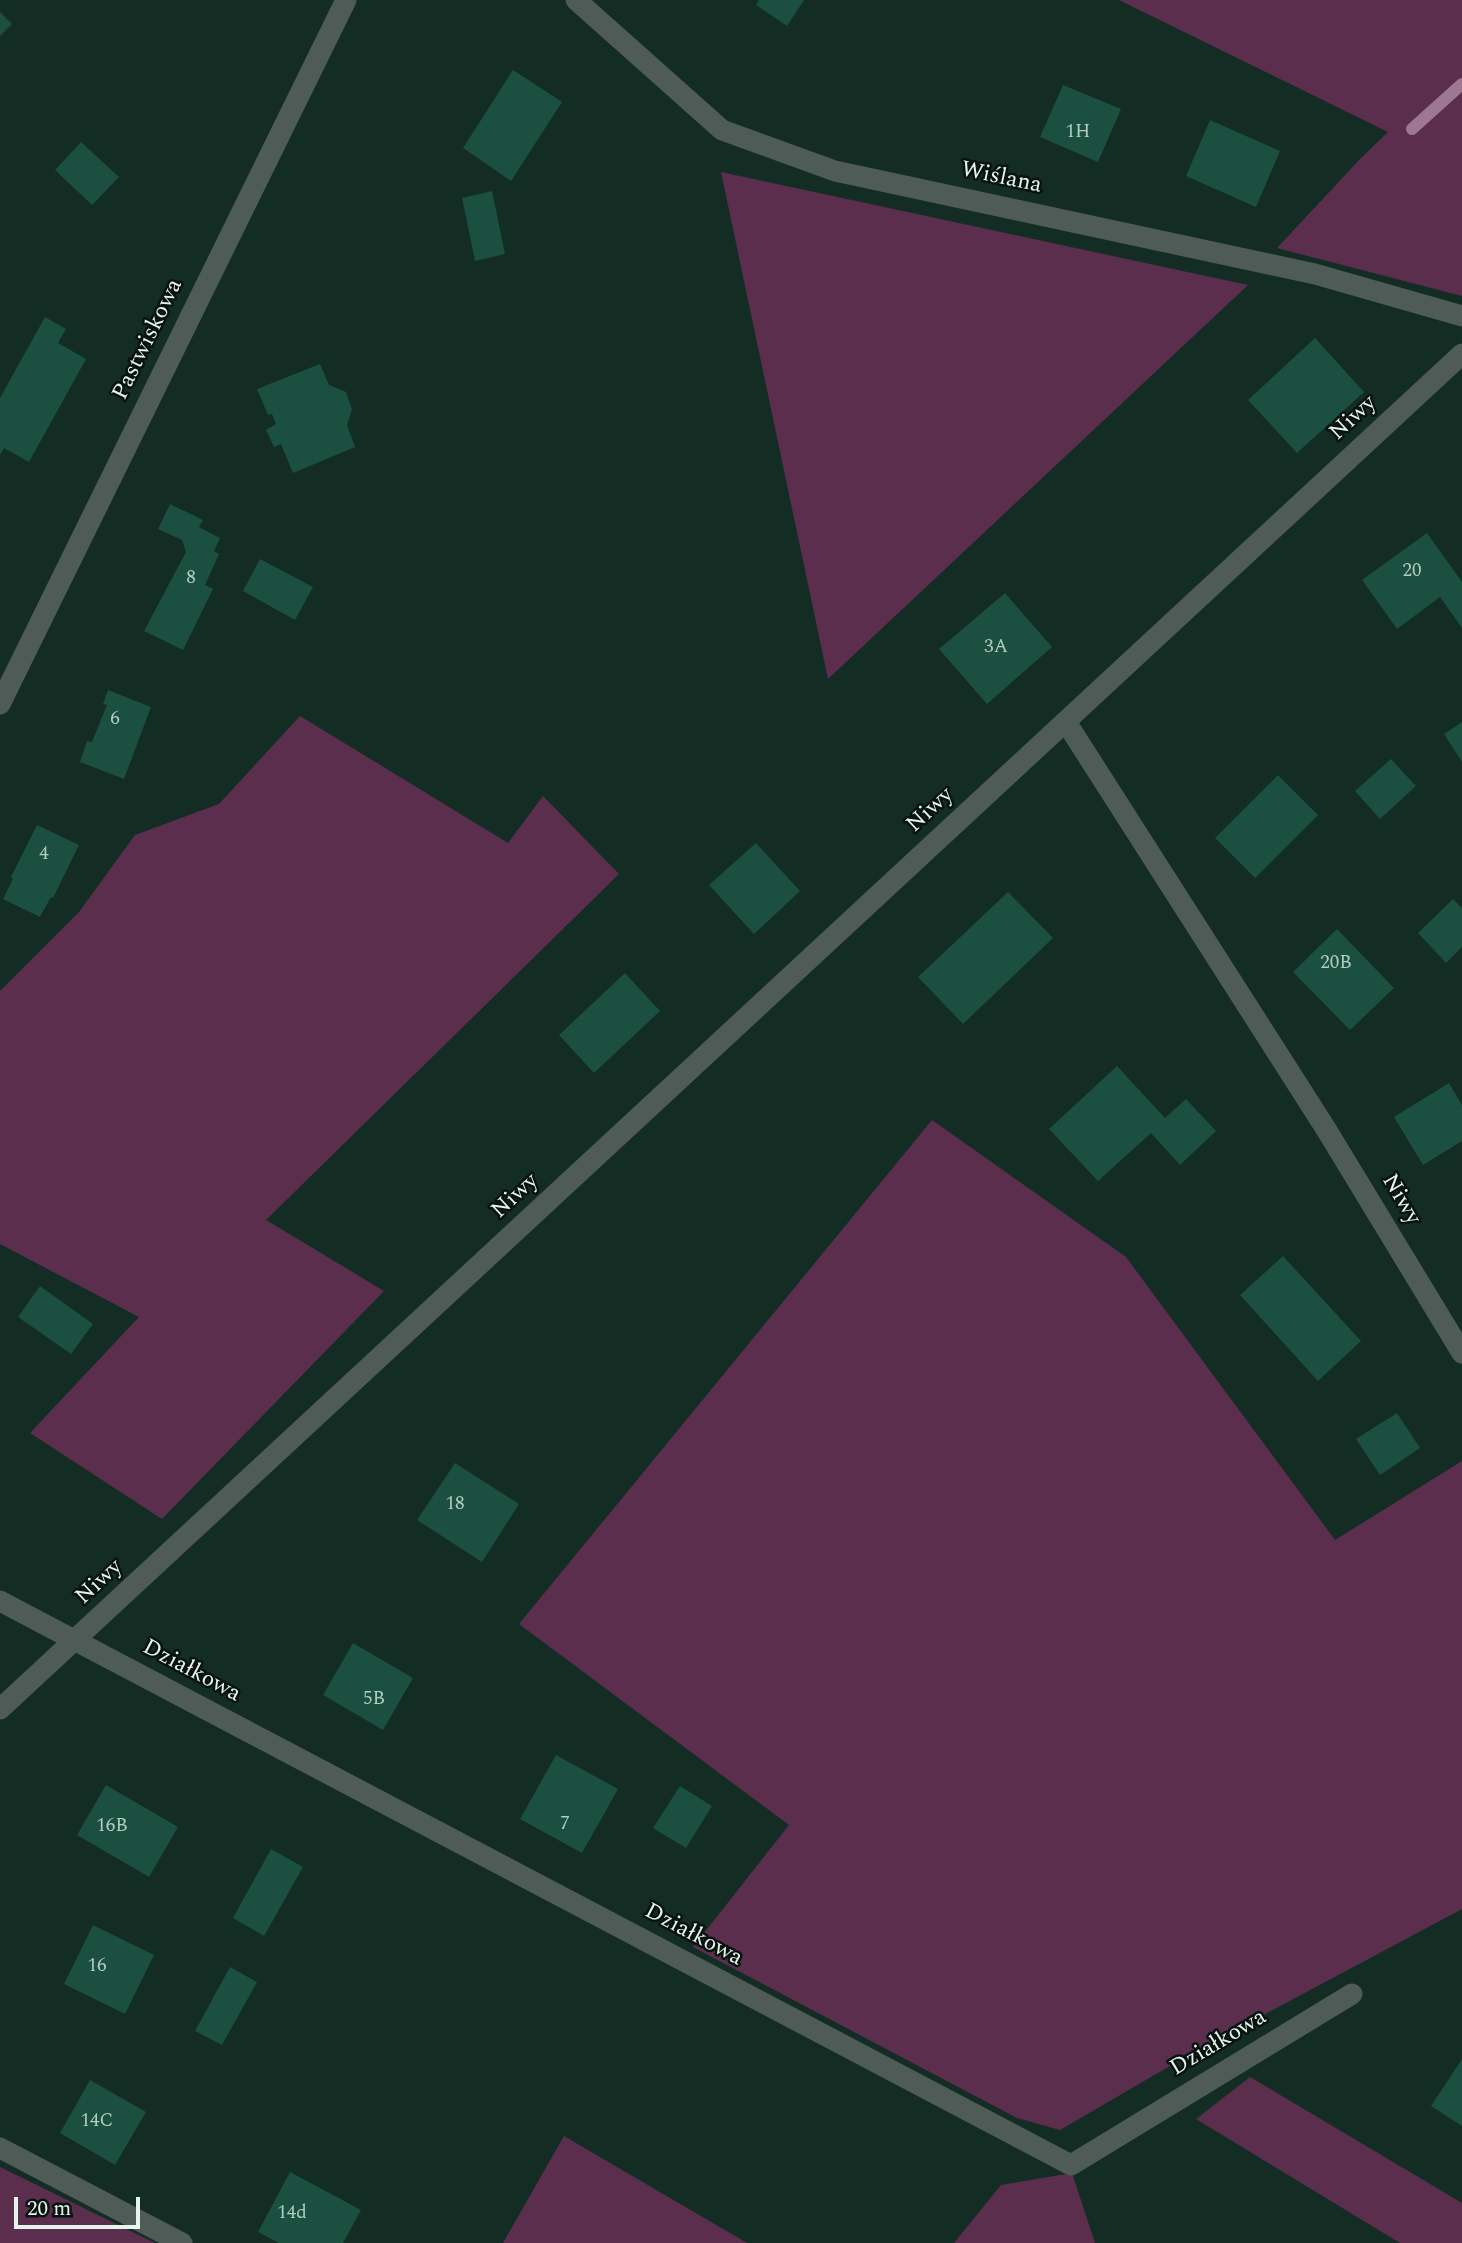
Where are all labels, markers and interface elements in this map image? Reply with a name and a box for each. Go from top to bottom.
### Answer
house number: 1H [1066,122,1090,144]
street label: Wiślana [958,157,1044,201]
street label: Pastwiskowa [108,275,190,405]
street label: Niwy [1325,391,1383,447]
house number: 20 [1403,561,1421,583]
house number: 8 [186,568,196,590]
house number: 3A [984,637,1008,659]
house number: 6 [110,709,120,731]
street label: Niwy [902,783,960,839]
house number: 4 [39,844,49,866]
house number: 20B [1320,953,1352,975]
street label: Niwy [487,1169,545,1225]
street label: Niwy [1374,1170,1426,1230]
house number: 18 [446,1494,464,1516]
street label: Niwy [71,1555,129,1611]
street label: Działkowa [137,1635,245,1709]
house number: 5B [363,1689,385,1711]
house number: 7 [560,1814,570,1836]
house number: 16B [96,1816,128,1838]
street label: Działkowa [639,1899,747,1973]
house number: 16 [88,1956,106,1978]
street label: Działkowa [1166,2005,1272,2083]
house number: 14C [81,2111,113,2133]
scale bar [18,2184,144,2228]
text: 20 m [27,2193,71,2225]
house number: 14d [277,2203,307,2225]

